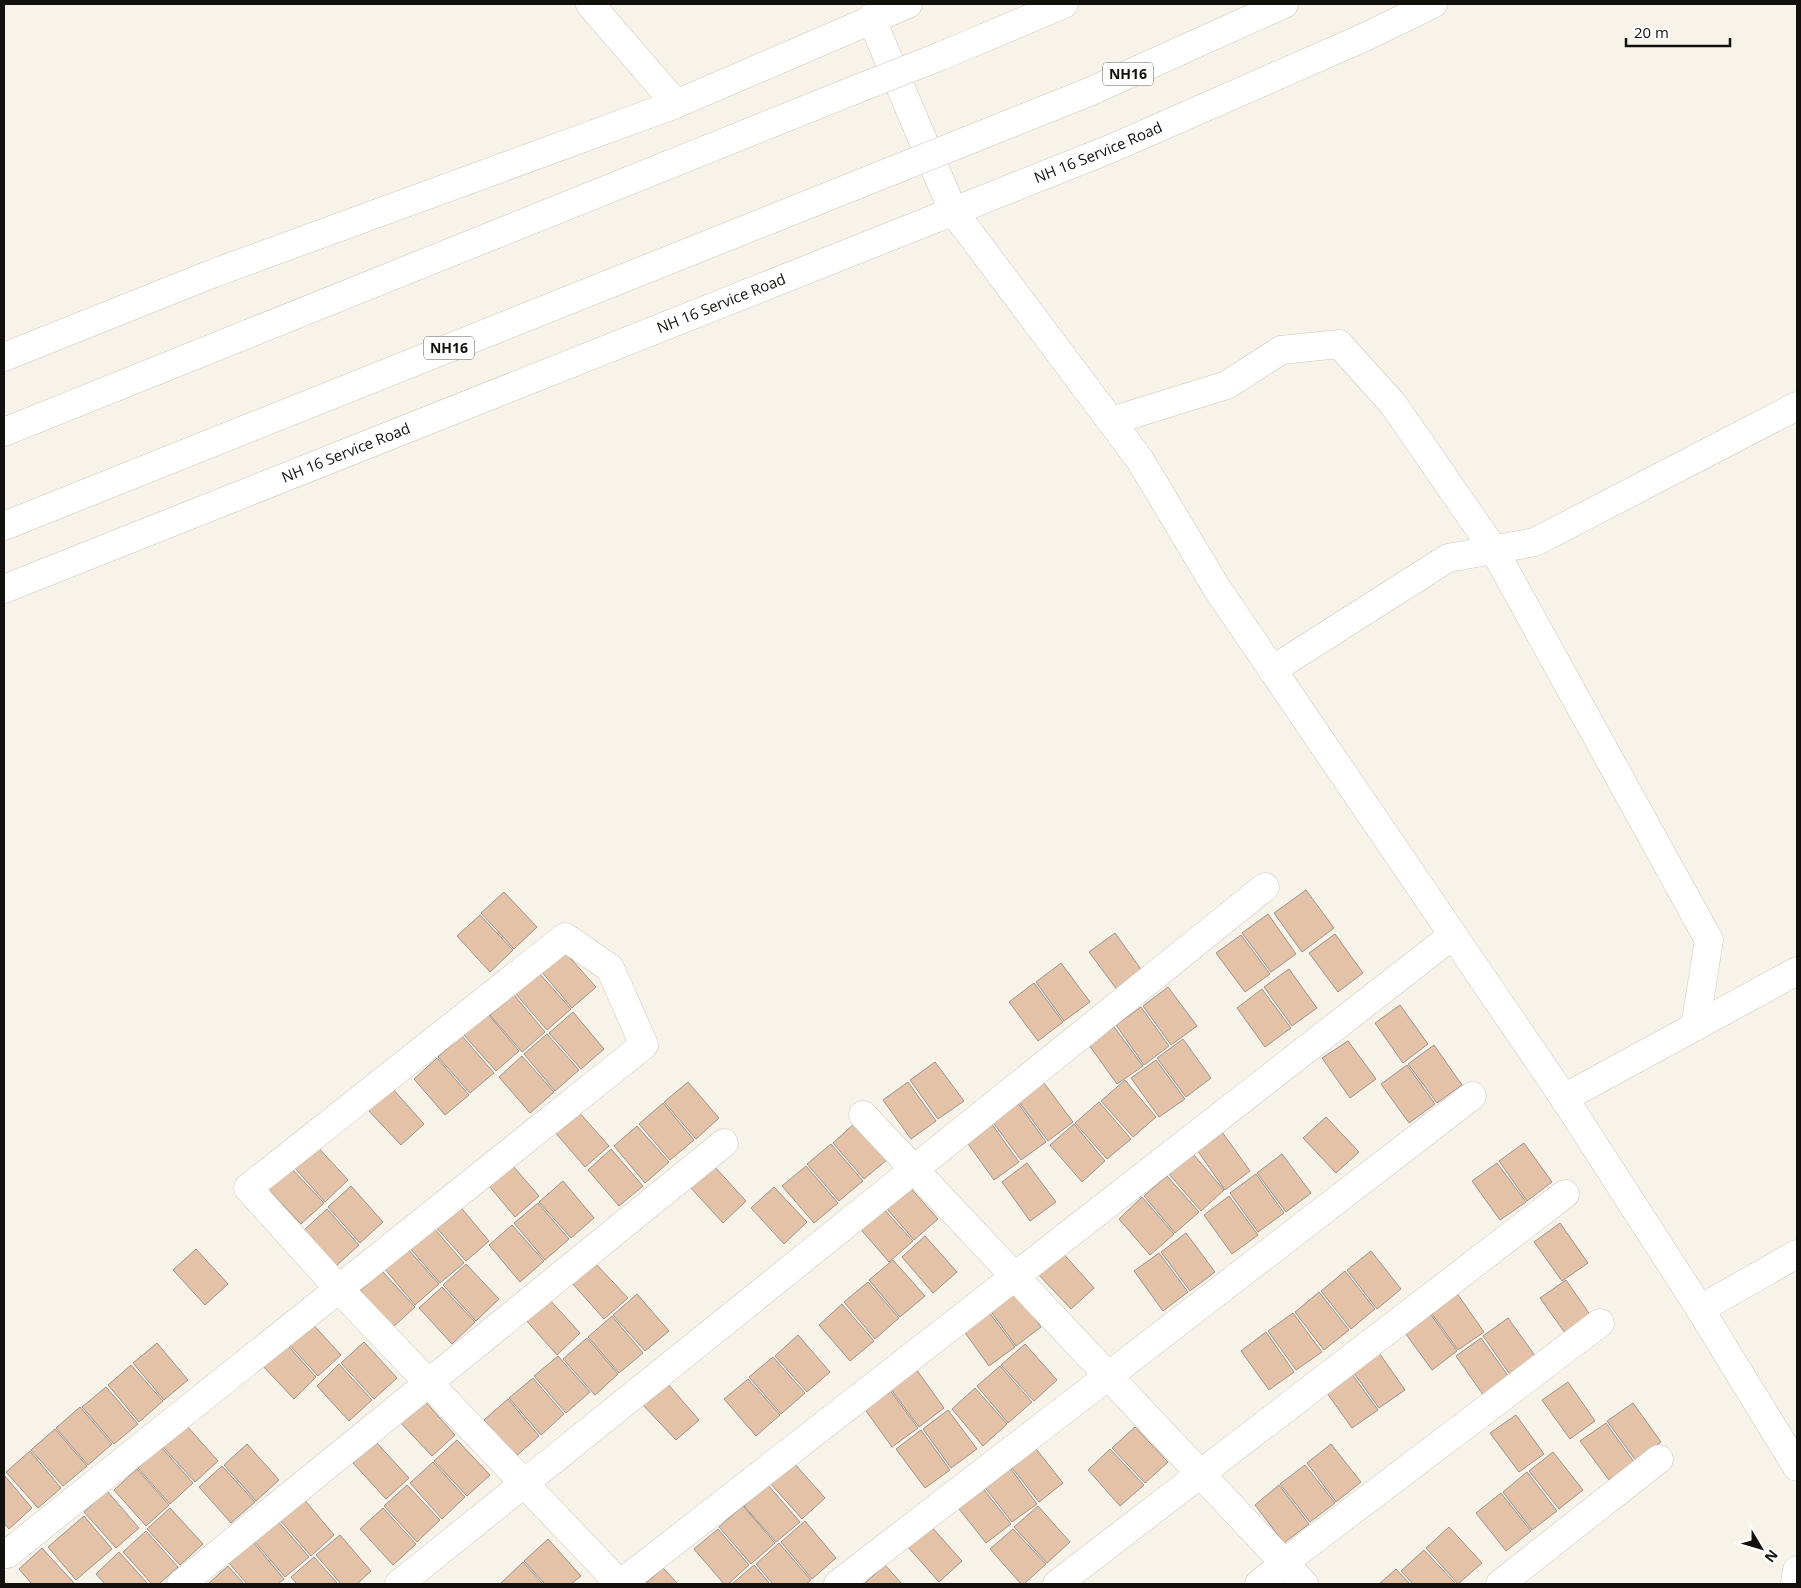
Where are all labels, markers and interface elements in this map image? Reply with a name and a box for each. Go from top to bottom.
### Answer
scale bar [1626,15,1730,47]
text: 20 m [1634,22,1669,42]
road number: NH16 [1103,62,1153,86]
street label: NH 16 Service Road [1031,116,1165,187]
street label: NH 16 Service Road [654,268,788,337]
road number: NH16 [424,336,474,359]
street label: NH 16 Service Road [278,417,413,487]
north arrow [1736,1523,1786,1573]
text: N [1761,1546,1783,1567]

